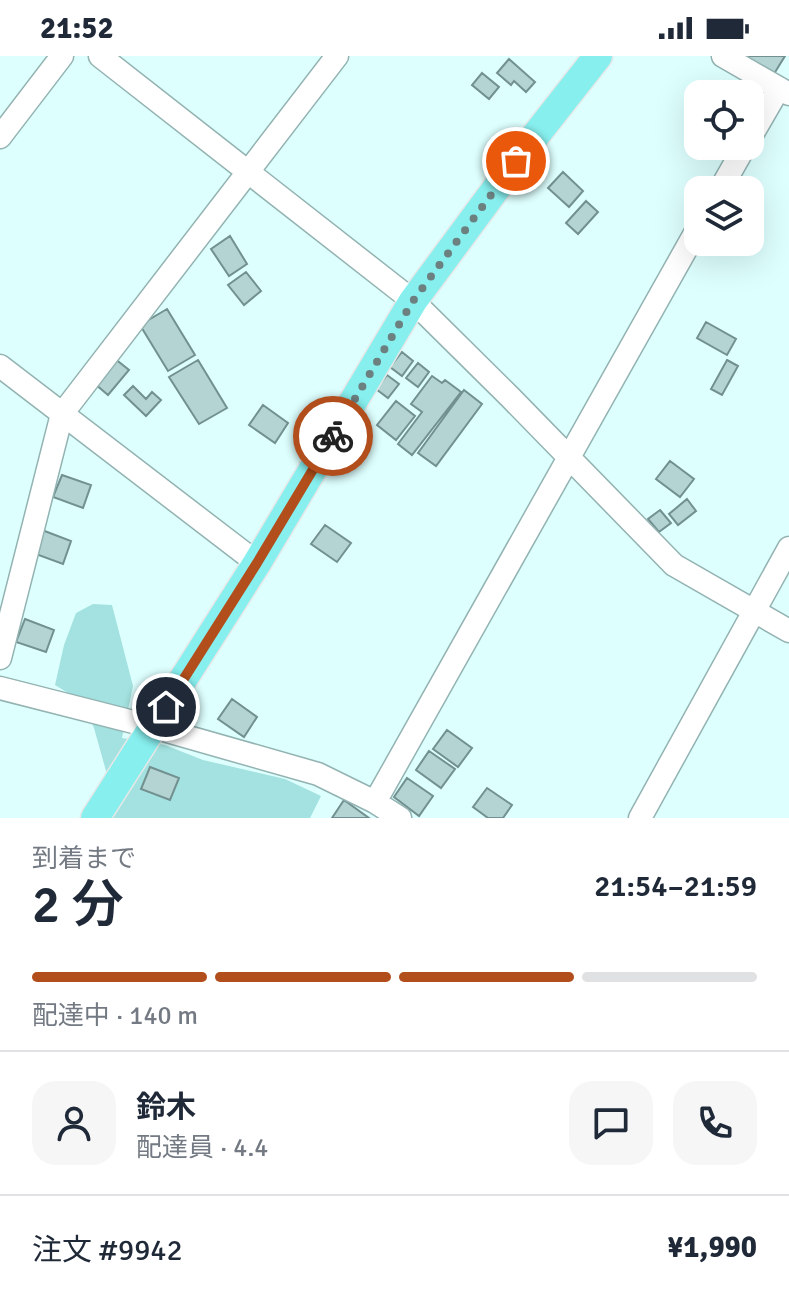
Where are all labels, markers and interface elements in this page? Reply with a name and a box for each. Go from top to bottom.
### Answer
text: 21:52 [40,10,114,47]
map controls [684,80,764,256]
button: locate [684,80,764,160]
pin [482,127,550,195]
icon: bag [494,139,538,183]
button: layers [684,176,764,256]
courier [293,396,373,476]
icon: bike [311,414,355,458]
pin [132,673,200,741]
icon: home [144,685,188,729]
text: 到着まで [32,843,136,875]
text: 21:54–21:59 [594,868,757,905]
text: 2 分 [32,873,124,937]
text: 配達中 · 140 m [32,1000,198,1032]
button: person [32,1081,116,1165]
button: chat [569,1081,653,1165]
button: phone [673,1081,757,1165]
text: 鈴木 [136,1089,196,1126]
text: 配達員 · 4.4 [136,1132,268,1164]
text: ¥1,990 [667,1229,757,1266]
text: 注文 #9942 [32,1232,183,1269]

